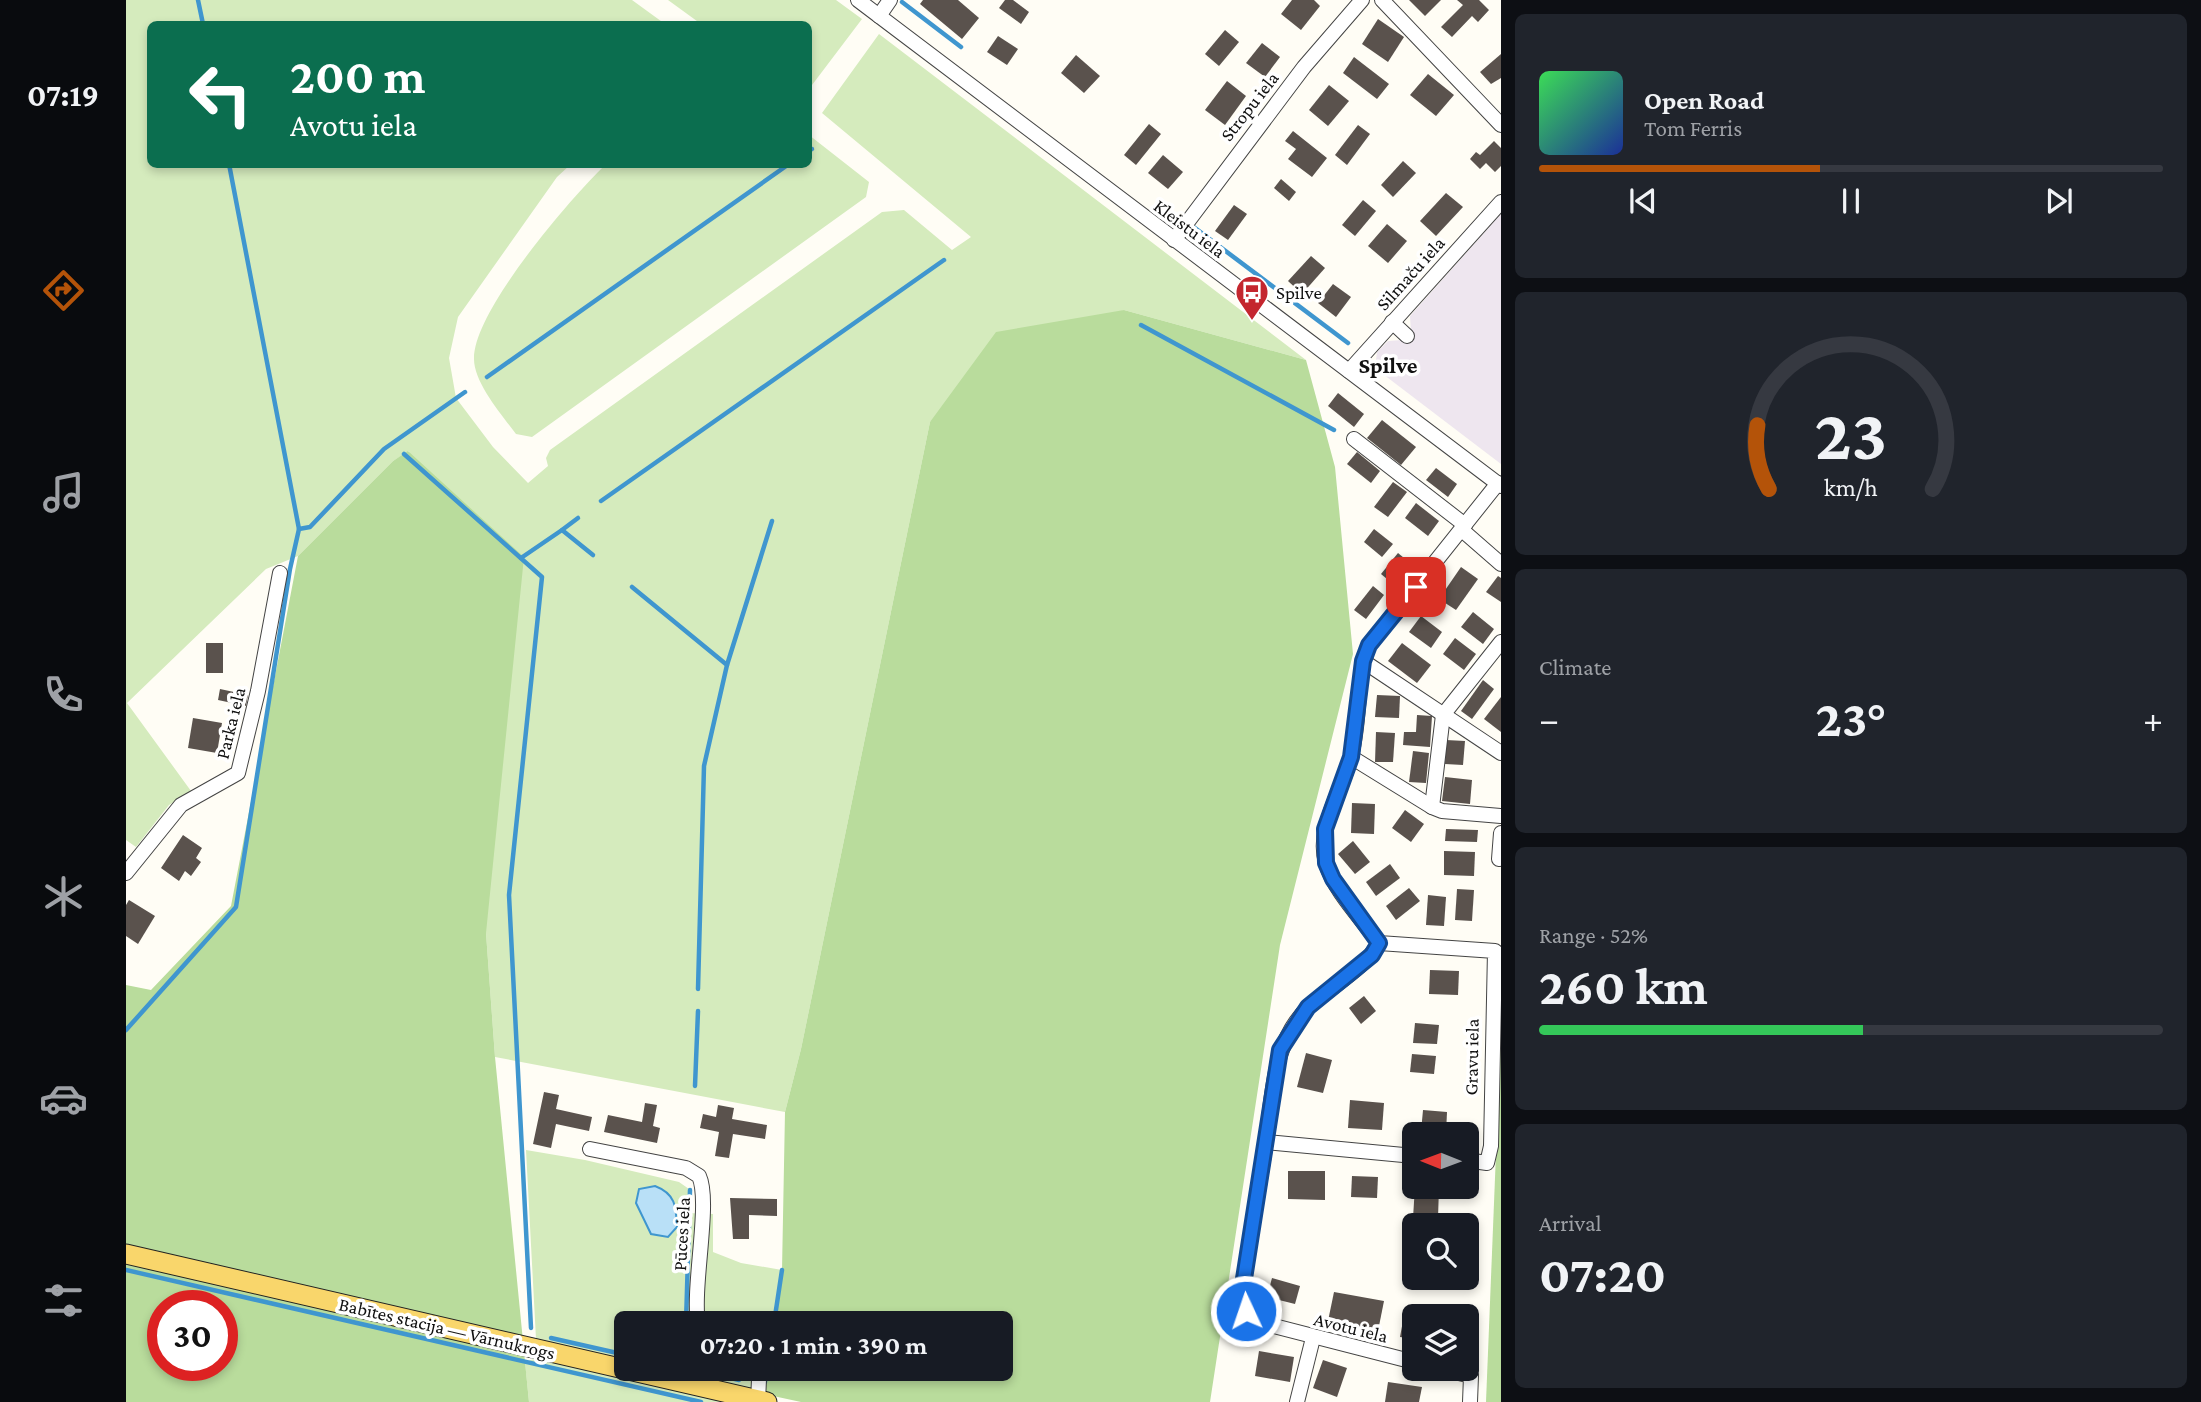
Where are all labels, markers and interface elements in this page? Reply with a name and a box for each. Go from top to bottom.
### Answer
icon: left [175,49,266,140]
text: 200 m [290,49,425,104]
street label: Stropu iela [1216,68,1283,145]
text: 07:19 [27,77,99,113]
text: Open Road [1644,86,1764,115]
text: Avotu iela [290,107,417,143]
text: Tom Ferris [1644,115,1742,141]
icon: previous [1624,182,1662,220]
icon: pause [1832,182,1870,220]
icon: next [2040,182,2078,220]
street label: Kleistu iela [1150,195,1230,262]
street label: Silmaču iela [1372,232,1449,314]
icon: directions [39,266,88,315]
bus stop icon: Spilve [1233,273,1271,322]
place label: Spilve [1276,282,1322,303]
district label: Spilve [1358,352,1418,378]
text: 23 [1815,395,1887,476]
icon: music [39,468,88,517]
text: km/h [1824,474,1878,501]
pin [1386,557,1446,617]
icon: arrive [1397,568,1435,606]
text: Climate [1539,654,1611,680]
icon: phone [39,670,88,719]
street label: Parka iela [211,685,250,761]
text: 23° [1815,689,1887,747]
text: − [1539,698,1559,740]
text: + [2143,698,2163,740]
icon: climate [39,872,88,921]
text: Range · 52% [1539,922,1648,948]
text: 260 km [1539,957,1708,1015]
street label: Gravu iela [1460,1018,1483,1096]
icon: car [39,1074,88,1123]
north arrow [1402,1122,1479,1199]
map controls [1402,1122,1479,1381]
street label: Pūces iela [669,1196,694,1271]
text: Arrival [1539,1210,1602,1236]
button: search [1402,1213,1479,1290]
text: 07:20 [1539,1245,1666,1303]
position arrow [1209,1274,1283,1348]
icon: filters [39,1276,88,1325]
speed limit sign: 30 [147,1290,238,1381]
street label: Babītes stacija — Vārnukrogs [337,1293,557,1365]
button: layers [1402,1304,1479,1381]
street label: Avotu iela [1312,1308,1390,1347]
text: 07:20 · 1 min · 390 m [700,1331,927,1360]

